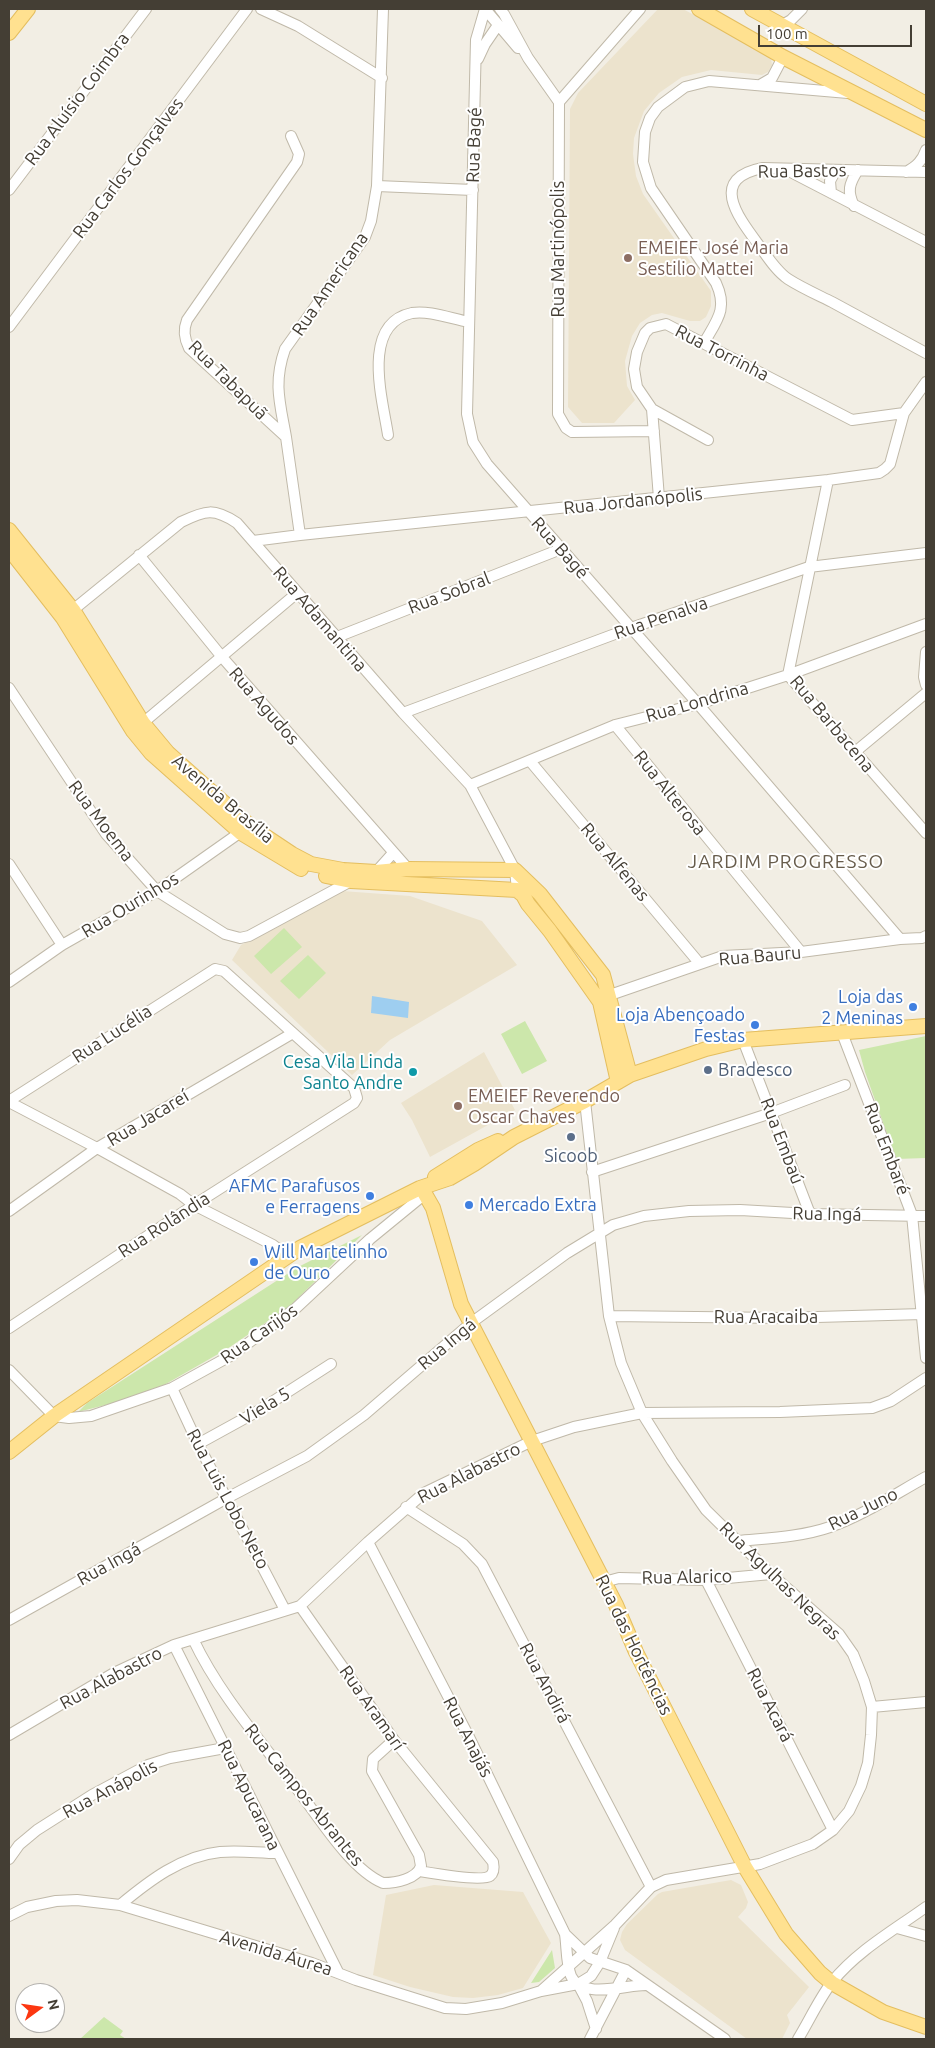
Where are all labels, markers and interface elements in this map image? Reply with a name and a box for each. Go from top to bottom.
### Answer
scale bar [760,15,914,47]
text: 100 m [766,25,808,42]
street label: Rua Aluísio Coimbra [20,28,134,170]
street label: Rua Carlos Gonçalves [68,93,188,243]
street label: Rua Bagé [462,107,486,183]
street label: Rua Bastos [757,159,847,183]
street label: Rua Martinópolis [547,181,569,317]
street label: Rua Americana [287,228,373,340]
place label: EMEIEF José Maria Sestilio Mattei [638,237,789,280]
marker: EMEIEF José Maria Sestilio Mattei [622,252,634,264]
street label: Rua Torrinha [671,320,773,386]
street label: Rua Tabapuã [184,336,272,424]
street label: Rua Jordanópolis [562,483,704,519]
street label: Rua Bagé [527,513,593,583]
street label: Rua Adamantina [268,562,372,676]
street label: Rua Sobral [405,567,493,619]
street label: Rua Penalva [611,592,711,644]
street label: Rua Agudos [224,663,304,749]
street label: Rua Barbacena [785,671,879,777]
street label: Rua Londrina [643,677,751,727]
street label: Rua Alterosa [629,746,711,840]
street label: Avenida Brasília [168,750,278,848]
street label: Rua Moema [64,776,138,866]
street label: Rua Alfenas [576,819,654,905]
district label: JARDIM PROGRESSO [686,851,886,873]
street label: Rua Ourinhos [78,868,182,942]
street label: Rua Bauru [718,942,802,970]
place label: Loja das 2 Meninas [821,986,903,1028]
street label: Rua Lucélia [68,1000,156,1068]
marker: Loja das 2 Meninas [907,1001,919,1013]
place label: Loja Abençoado Festas [616,1004,745,1046]
marker: Loja Abençoado Festas [749,1019,761,1031]
place label: Cesa Vila Linda Santo Andre [283,1051,403,1094]
place label: Bradesco [718,1059,793,1081]
marker: Bradesco [702,1064,714,1076]
marker: Cesa Vila Linda Santo Andre [407,1066,419,1078]
street label: Rua Jacareí [103,1085,193,1151]
place label: EMEIEF Reverendo Oscar Chaves [468,1085,620,1128]
street label: Rua Embaú [756,1095,808,1187]
marker: EMEIEF Reverendo Oscar Chaves [452,1100,464,1112]
street label: Rua Embaré [860,1100,914,1198]
marker: Sicoob [565,1131,577,1143]
place label: Sicoob [544,1145,598,1167]
place label: AFMC Parafusos e Ferragens [229,1175,360,1218]
street label: Rua Rolândia [114,1187,214,1263]
marker: AFMC Parafusos e Ferragens [364,1190,376,1202]
place label: Mercado Extra [479,1194,597,1216]
marker: Mercado Extra [463,1199,475,1211]
street label: Rua Ingá [792,1203,862,1225]
place label: Will Martelinho de Ouro [264,1241,388,1284]
marker: Will Martelinho de Ouro [248,1256,260,1268]
street label: Rua Carijós [216,1300,302,1368]
street label: Rua Aracaiba [714,1306,818,1328]
street label: Rua Ingá [413,1313,481,1375]
street label: Viela 5 [236,1383,294,1429]
street label: Rua Luis Lobo Neto [182,1425,274,1573]
street label: Rua Alabastro [414,1438,524,1508]
street label: Rua Juno [825,1483,901,1535]
street label: Rua Agulhas Negras [715,1518,845,1644]
street label: Rua Ingá [73,1538,145,1590]
street label: Rua Alarico [642,1565,732,1589]
street label: Rua das Hortências [591,1571,677,1719]
street label: Rua Andirá [515,1639,575,1727]
street label: Rua Alabastro [56,1642,166,1714]
street label: Rua Aramarí [335,1661,409,1755]
street label: Rua Acará [742,1664,798,1746]
street label: Rua Anajás [439,1693,497,1781]
street label: Rua Campos Abrantes [240,1719,368,1871]
street label: Rua Apucarana [213,1736,285,1854]
street label: Rua Anápolis [59,1755,161,1823]
street label: Avenida Áurea [217,1926,335,1980]
north arrow [15,1983,65,2033]
text: N [45,1998,63,2012]

